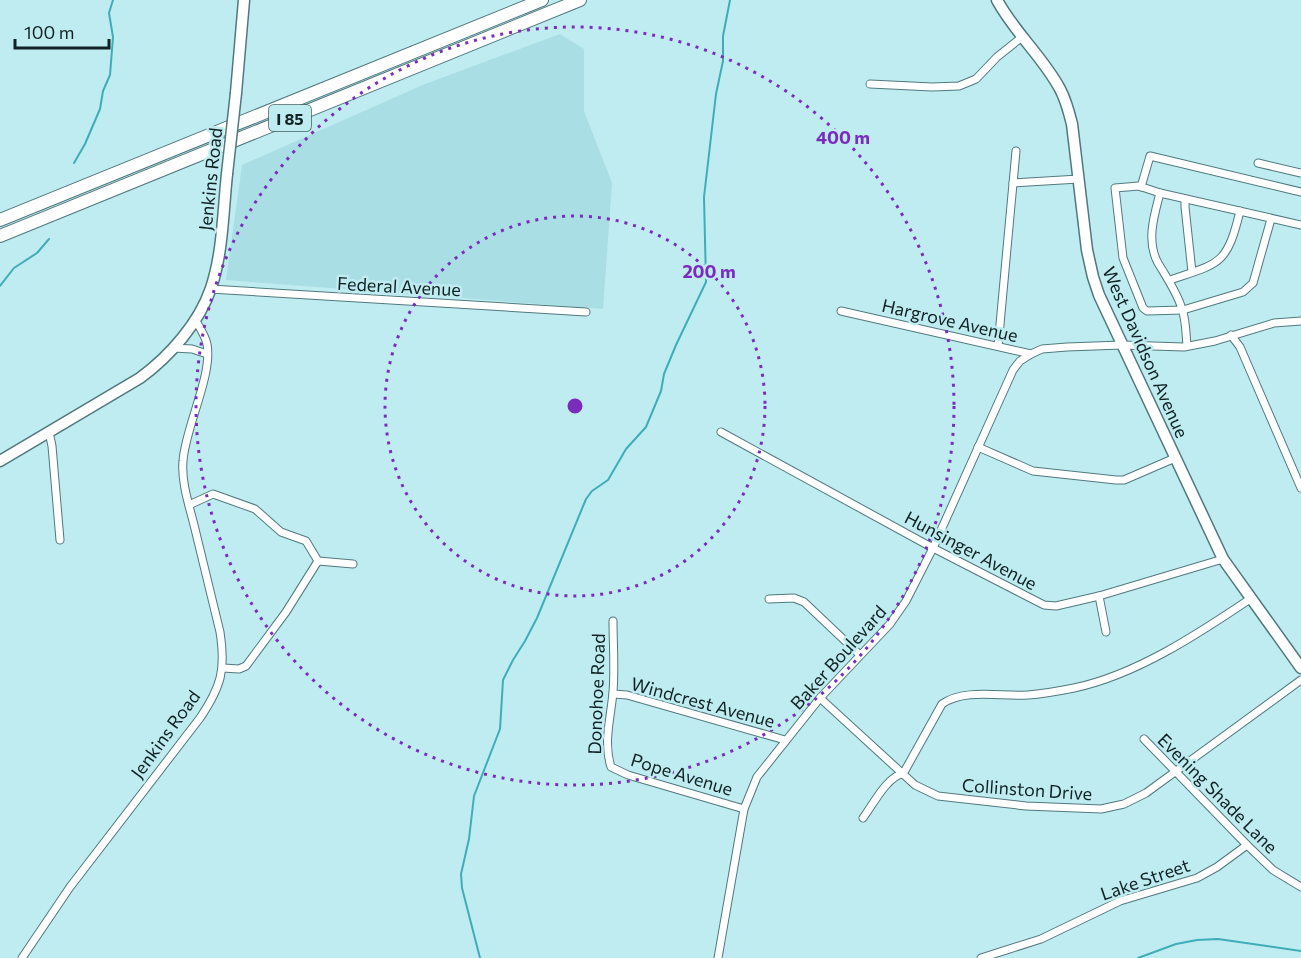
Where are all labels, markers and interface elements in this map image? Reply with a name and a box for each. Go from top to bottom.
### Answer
scale bar [15,12,110,50]
text: 100 m [24,21,74,43]
road number: I 85 [269,105,311,131]
street label: Jenkins Road [194,126,226,232]
text: 400 m [816,126,870,148]
text: 200 m [682,260,736,282]
street label: West Davidson Avenue [1098,263,1194,441]
street label: Federal Avenue [337,272,461,300]
street label: Hargrove Avenue [880,294,1020,346]
centre of rings [565,396,585,416]
street label: Hunsinger Avenue [901,506,1041,594]
street label: Baker Boulevard [785,600,891,714]
street label: Donohoe Road [583,633,609,755]
street label: Windcrest Avenue [629,672,777,732]
street label: Jenkins Road [126,686,204,782]
street label: Evening Shade Lane [1153,728,1283,858]
street label: Pope Avenue [628,748,736,800]
street label: Collinston Drive [961,773,1093,805]
street label: Lake Street [1098,853,1192,905]

